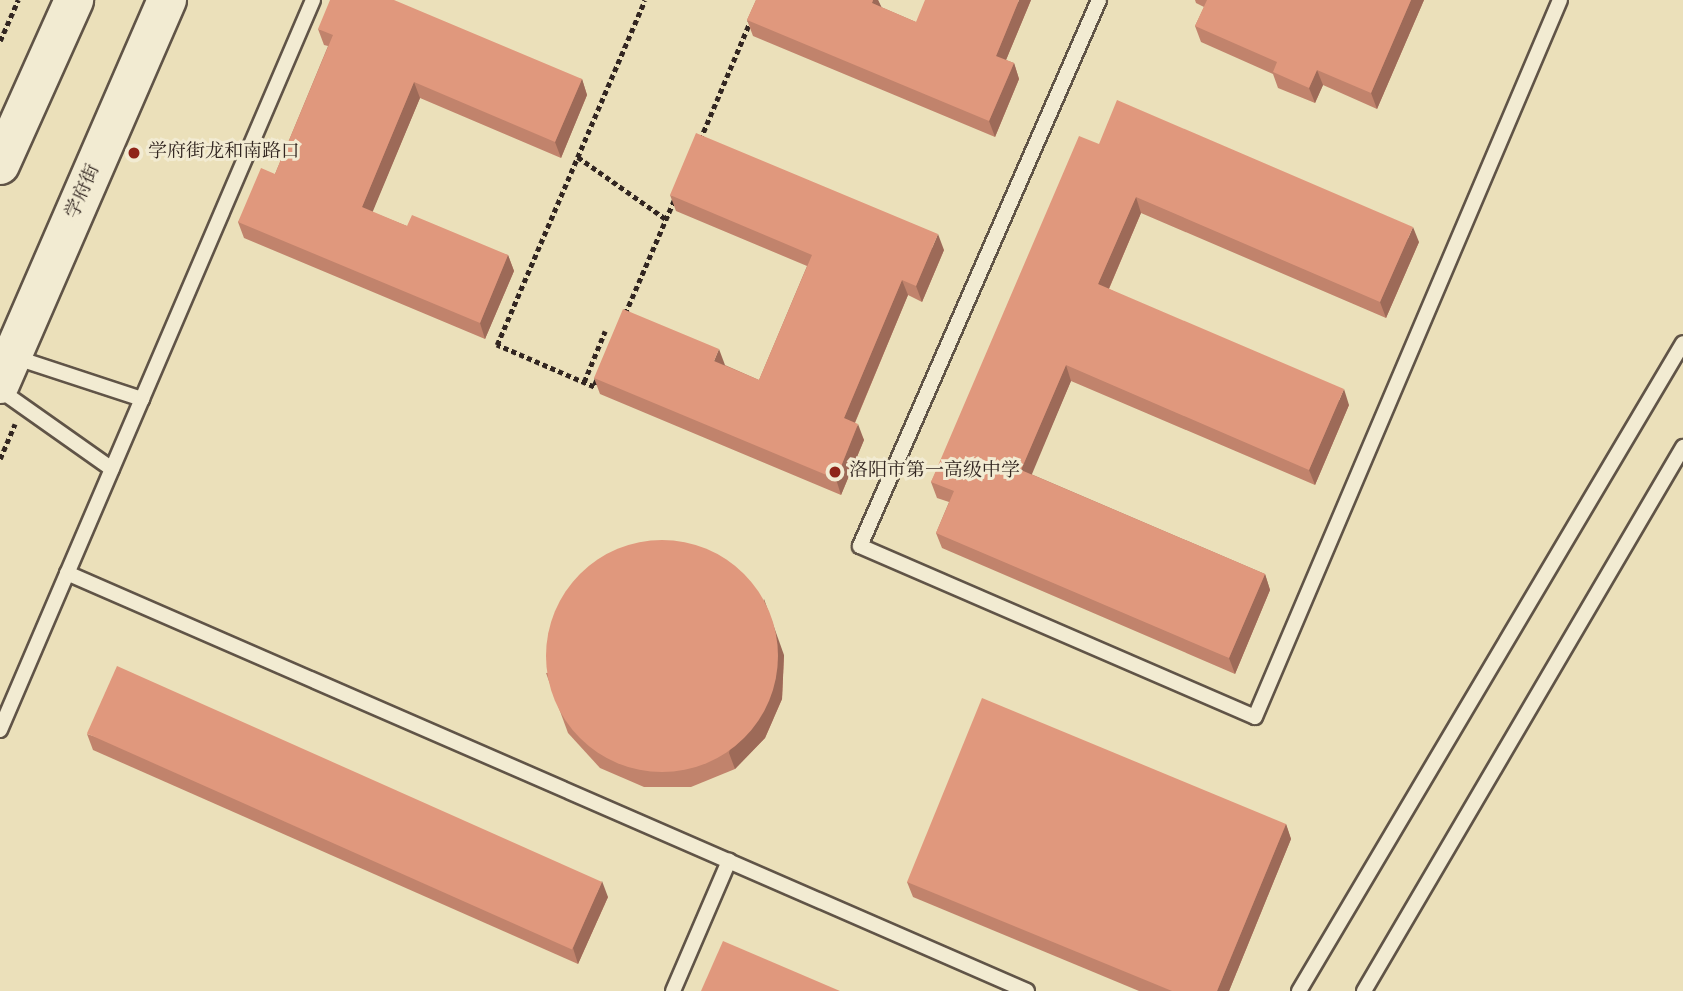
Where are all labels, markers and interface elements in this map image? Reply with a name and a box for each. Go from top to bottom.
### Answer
place label: 学府街龙和南路口 [148,142,300,164]
marker: 学府街龙和南路口 [126,145,142,161]
street label: 学府街 [62,161,106,223]
place label: 洛阳市第一高级中学 [849,461,1020,483]
marker: 洛阳市第一高级中学 [827,464,843,480]

